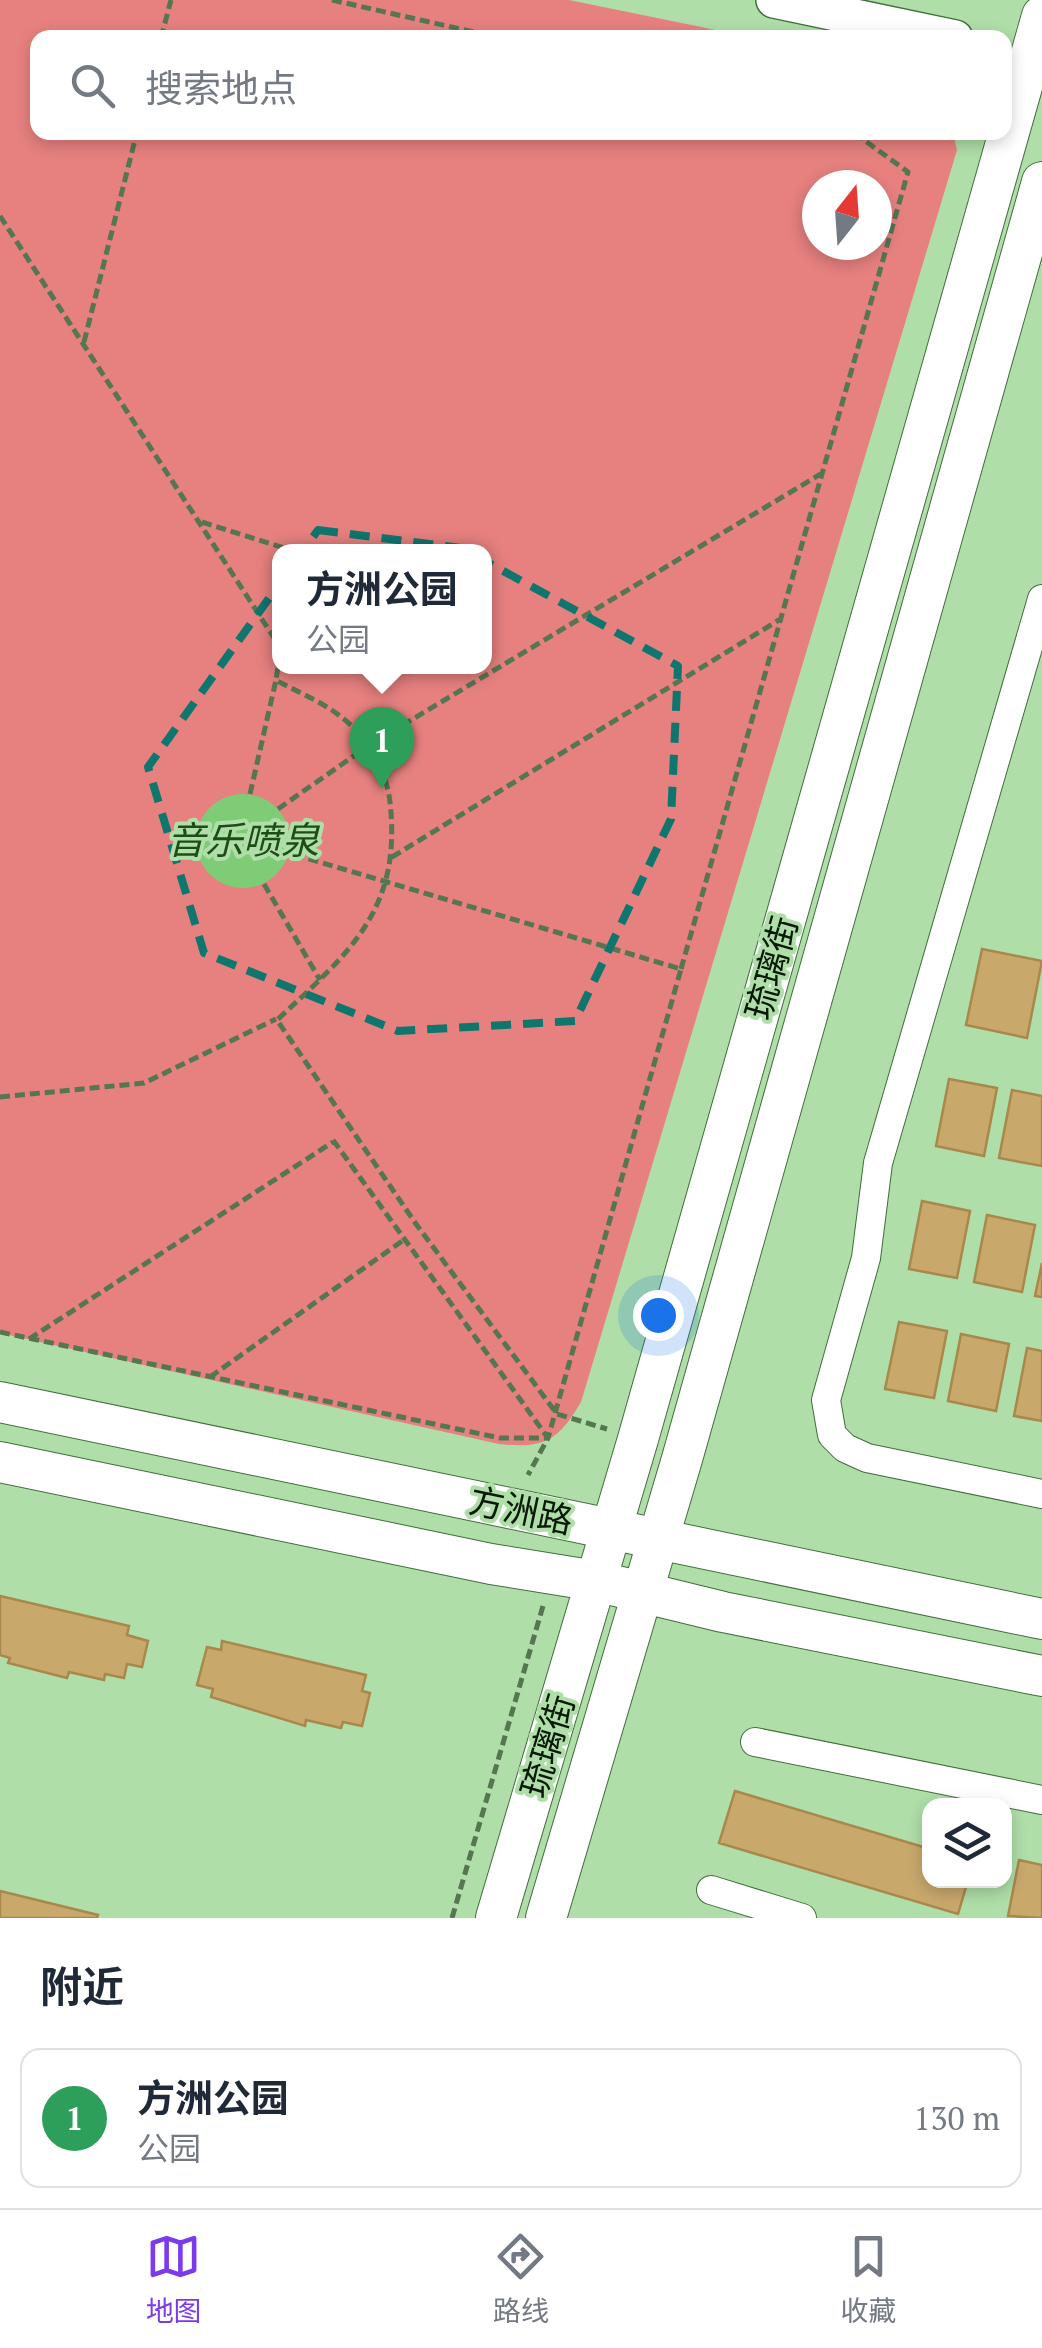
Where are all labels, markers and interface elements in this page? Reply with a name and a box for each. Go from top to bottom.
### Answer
search box [30,30,1012,140]
icon: search [65,58,120,113]
text: 搜索地点 [145,63,297,113]
north arrow [802,170,892,260]
popup [272,544,492,674]
text: 方洲公园 [306,564,458,614]
text: 公园 [306,618,370,660]
pin: 1 [350,706,414,789]
water label: 音乐喷泉 [167,815,321,865]
street label: 琉璃街 [734,911,808,1025]
your location [633,1290,684,1341]
street label: 方洲路 [465,1477,577,1543]
street label: 琉璃街 [510,1689,584,1803]
map controls [922,1798,1012,1888]
button: layers [922,1798,1012,1888]
text: 附近 [40,1958,124,2014]
text: 方洲公园 [137,2073,289,2123]
text: 1 [65,2097,84,2139]
text: 130 m [913,2097,1000,2139]
text: 公园 [137,2127,201,2169]
tab: 地图 [146,2229,202,2329]
tab: 路线 [493,2229,549,2329]
tab: 收藏 [840,2229,896,2329]

